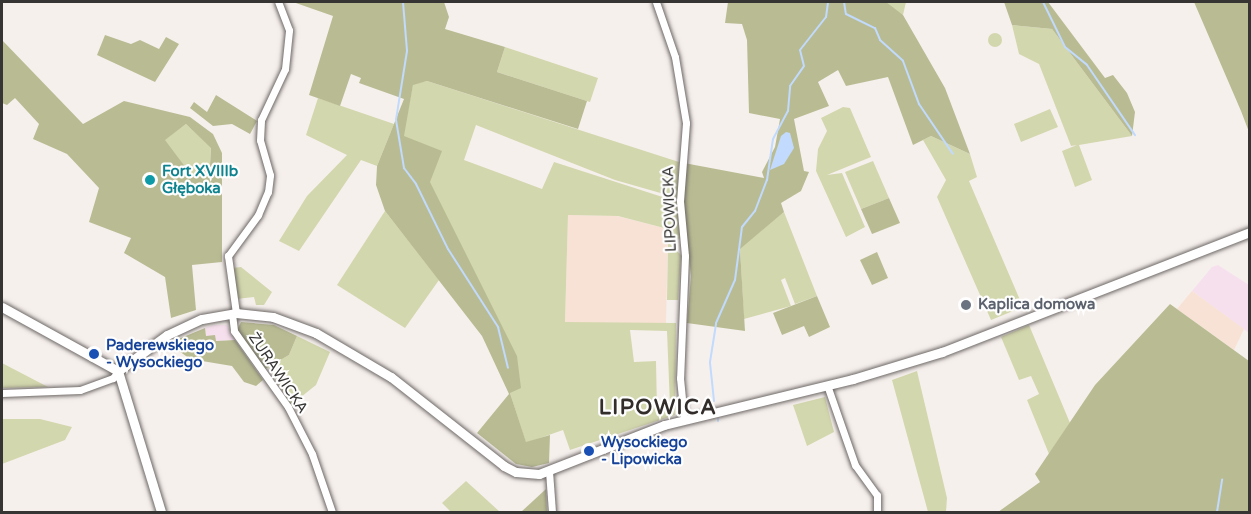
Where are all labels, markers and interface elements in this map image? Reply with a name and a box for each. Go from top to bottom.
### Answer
place label: Fort XVIIIb Głęboka [162,162,238,197]
street label: LIPOWICKA [660,166,680,252]
marker: Fort XVIIIb Głęboka [143,173,157,187]
place label: Kaplica domowa [978,296,1095,314]
marker: Kaplica domowa [959,298,973,312]
street label: ŻURAWICKA [244,329,312,417]
place label: Paderewskiego - Wysockiego [106,336,214,371]
marker: Paderewskiego - Wysockiego [87,347,101,361]
district label: LIPOWICA [599,395,717,421]
place label: Wysockiego - Lipowicka [601,433,687,468]
marker: Wysockiego - Lipowicka [582,444,596,458]

